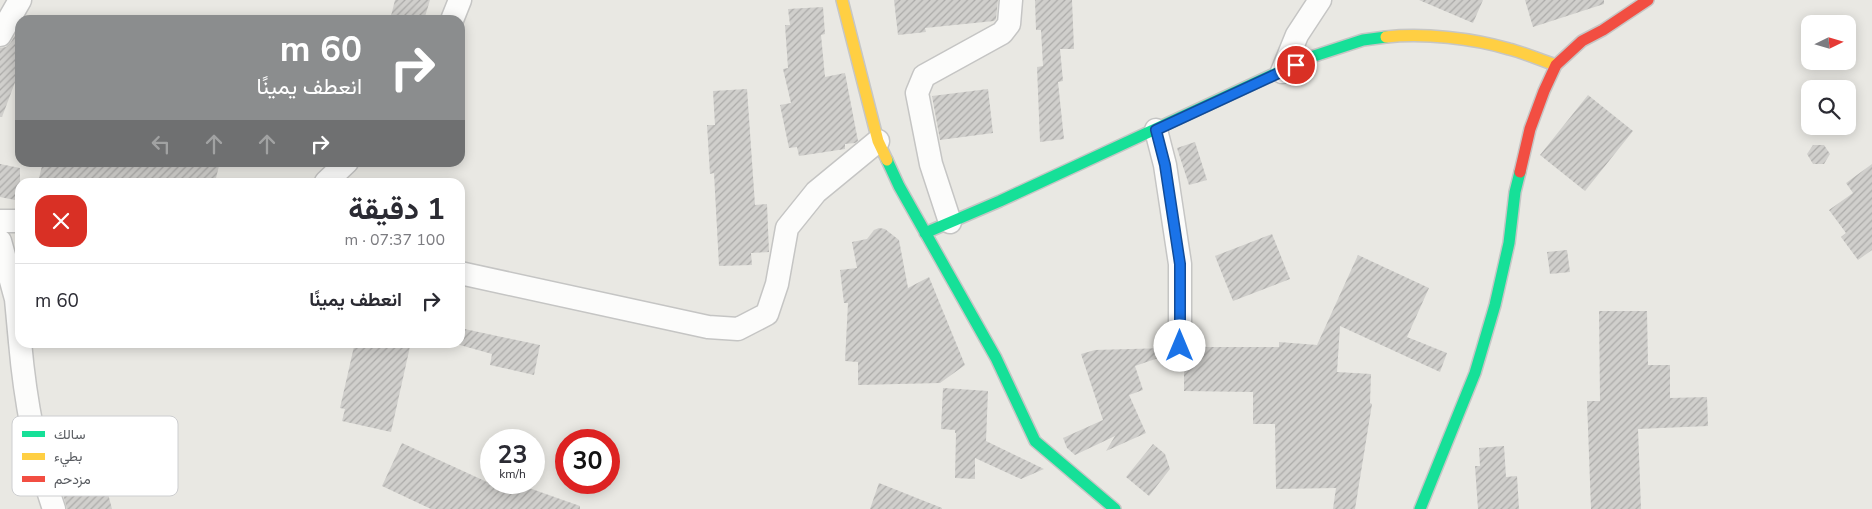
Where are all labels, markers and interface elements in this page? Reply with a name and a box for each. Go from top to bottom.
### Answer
north arrow [1801,15,1856,70]
map controls [1801,15,1856,135]
text: 60 m [280,26,362,73]
icon: right [380,35,445,100]
pin [1275,44,1317,86]
icon: arrive [1282,51,1310,79]
text: انعطف يمينًا [256,72,362,102]
button: search [1801,80,1856,135]
icon: left [147,130,175,158]
icon: ahead [200,130,228,158]
icon: ahead [253,130,281,158]
icon: right [306,130,334,158]
text: 1 دقيقة [348,189,445,230]
button: close [35,195,87,247]
text: 100 m · 07:37 [344,229,445,251]
text: انعطف يمينًا [309,287,402,313]
icon: right [417,287,445,315]
text: 60 m [35,288,79,314]
position arrow [1153,319,1205,371]
legend [12,416,178,496]
text: سالك [54,425,85,444]
speed limit sign: 30 [555,429,620,494]
text: 23 [497,438,528,472]
text: بطيء [54,447,82,468]
text: km/h [499,466,526,482]
text: مزدحم [54,470,91,489]

